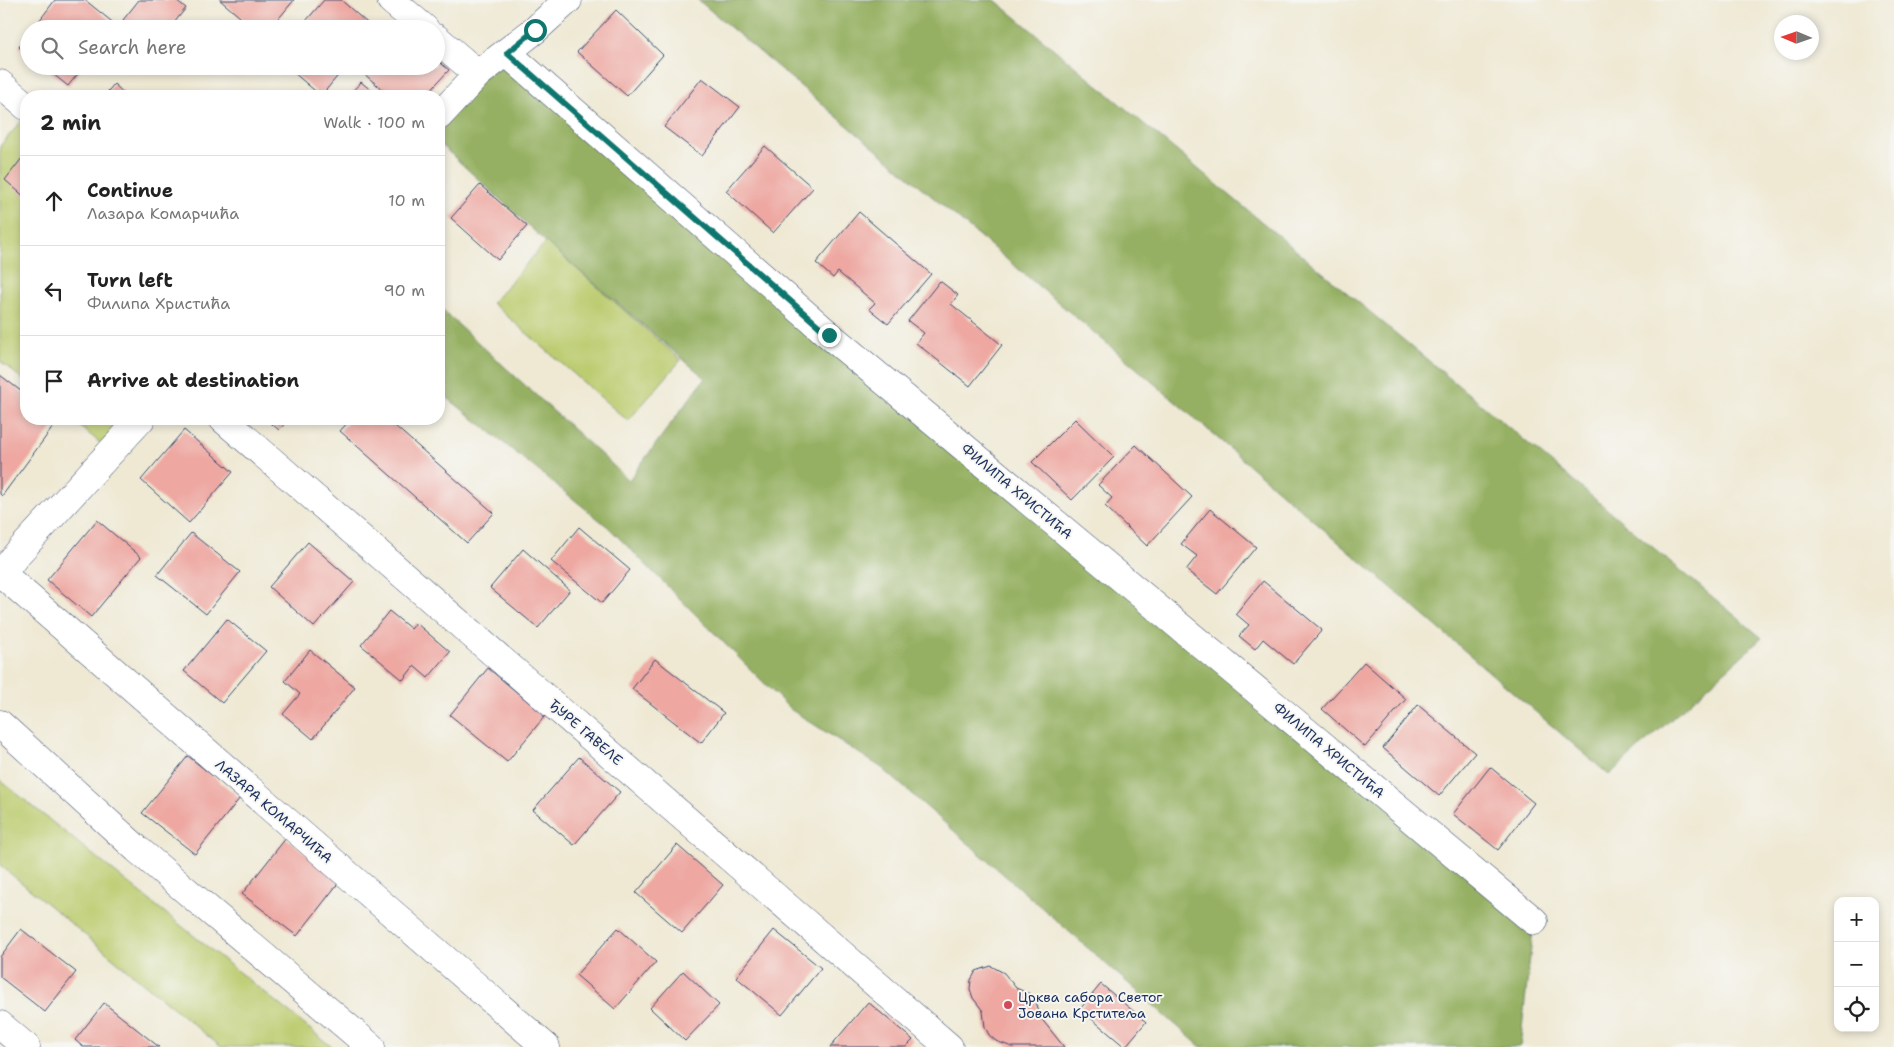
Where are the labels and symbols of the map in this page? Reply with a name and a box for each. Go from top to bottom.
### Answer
north arrow [1774,15,1819,60]
route start [524,19,547,42]
route end [818,324,841,347]
street label: ФИЛИПА ХРИСТИЋА [958,439,1076,543]
street label: ЂУРЕ ГАВЕЛЕ [545,695,627,769]
street label: ФИЛИПА ХРИСТИЋА [1270,698,1388,802]
street label: ЛАЗАРА КОМАРЧИЋА [212,755,336,867]
place label: Црква сабора Светог Јована Крститеља [1018,988,1163,1022]
marker: Црква сабора Светог Јована Крститеља [1002,999,1014,1011]

